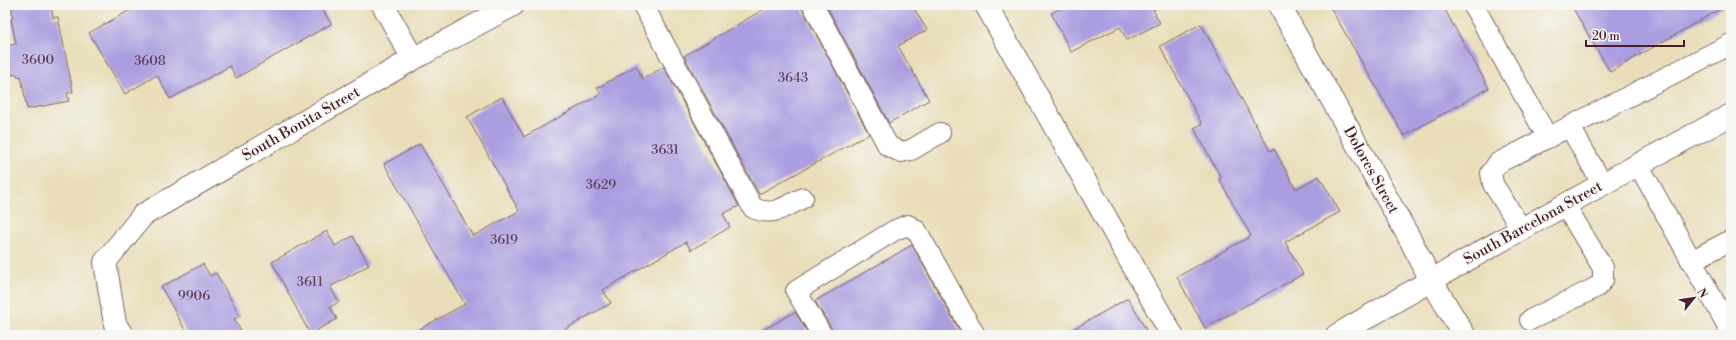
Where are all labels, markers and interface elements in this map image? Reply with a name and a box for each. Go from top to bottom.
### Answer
scale bar [1586,22,1684,48]
text: 20 m [1592,29,1620,44]
house number: 3600 [22,52,55,68]
house number: 3608 [134,53,166,69]
house number: 3643 [778,70,808,86]
street label: South Bonita Street [239,82,364,165]
street label: Dolores Street [1339,123,1403,218]
house number: 3631 [651,142,679,158]
house number: 3629 [586,177,616,193]
street label: South Barcelona Street [1460,177,1606,269]
house number: 3619 [490,232,518,248]
house number: 3611 [297,274,324,290]
north arrow [1674,278,1714,318]
text: N [1694,286,1710,301]
house number: 9906 [178,288,210,304]

